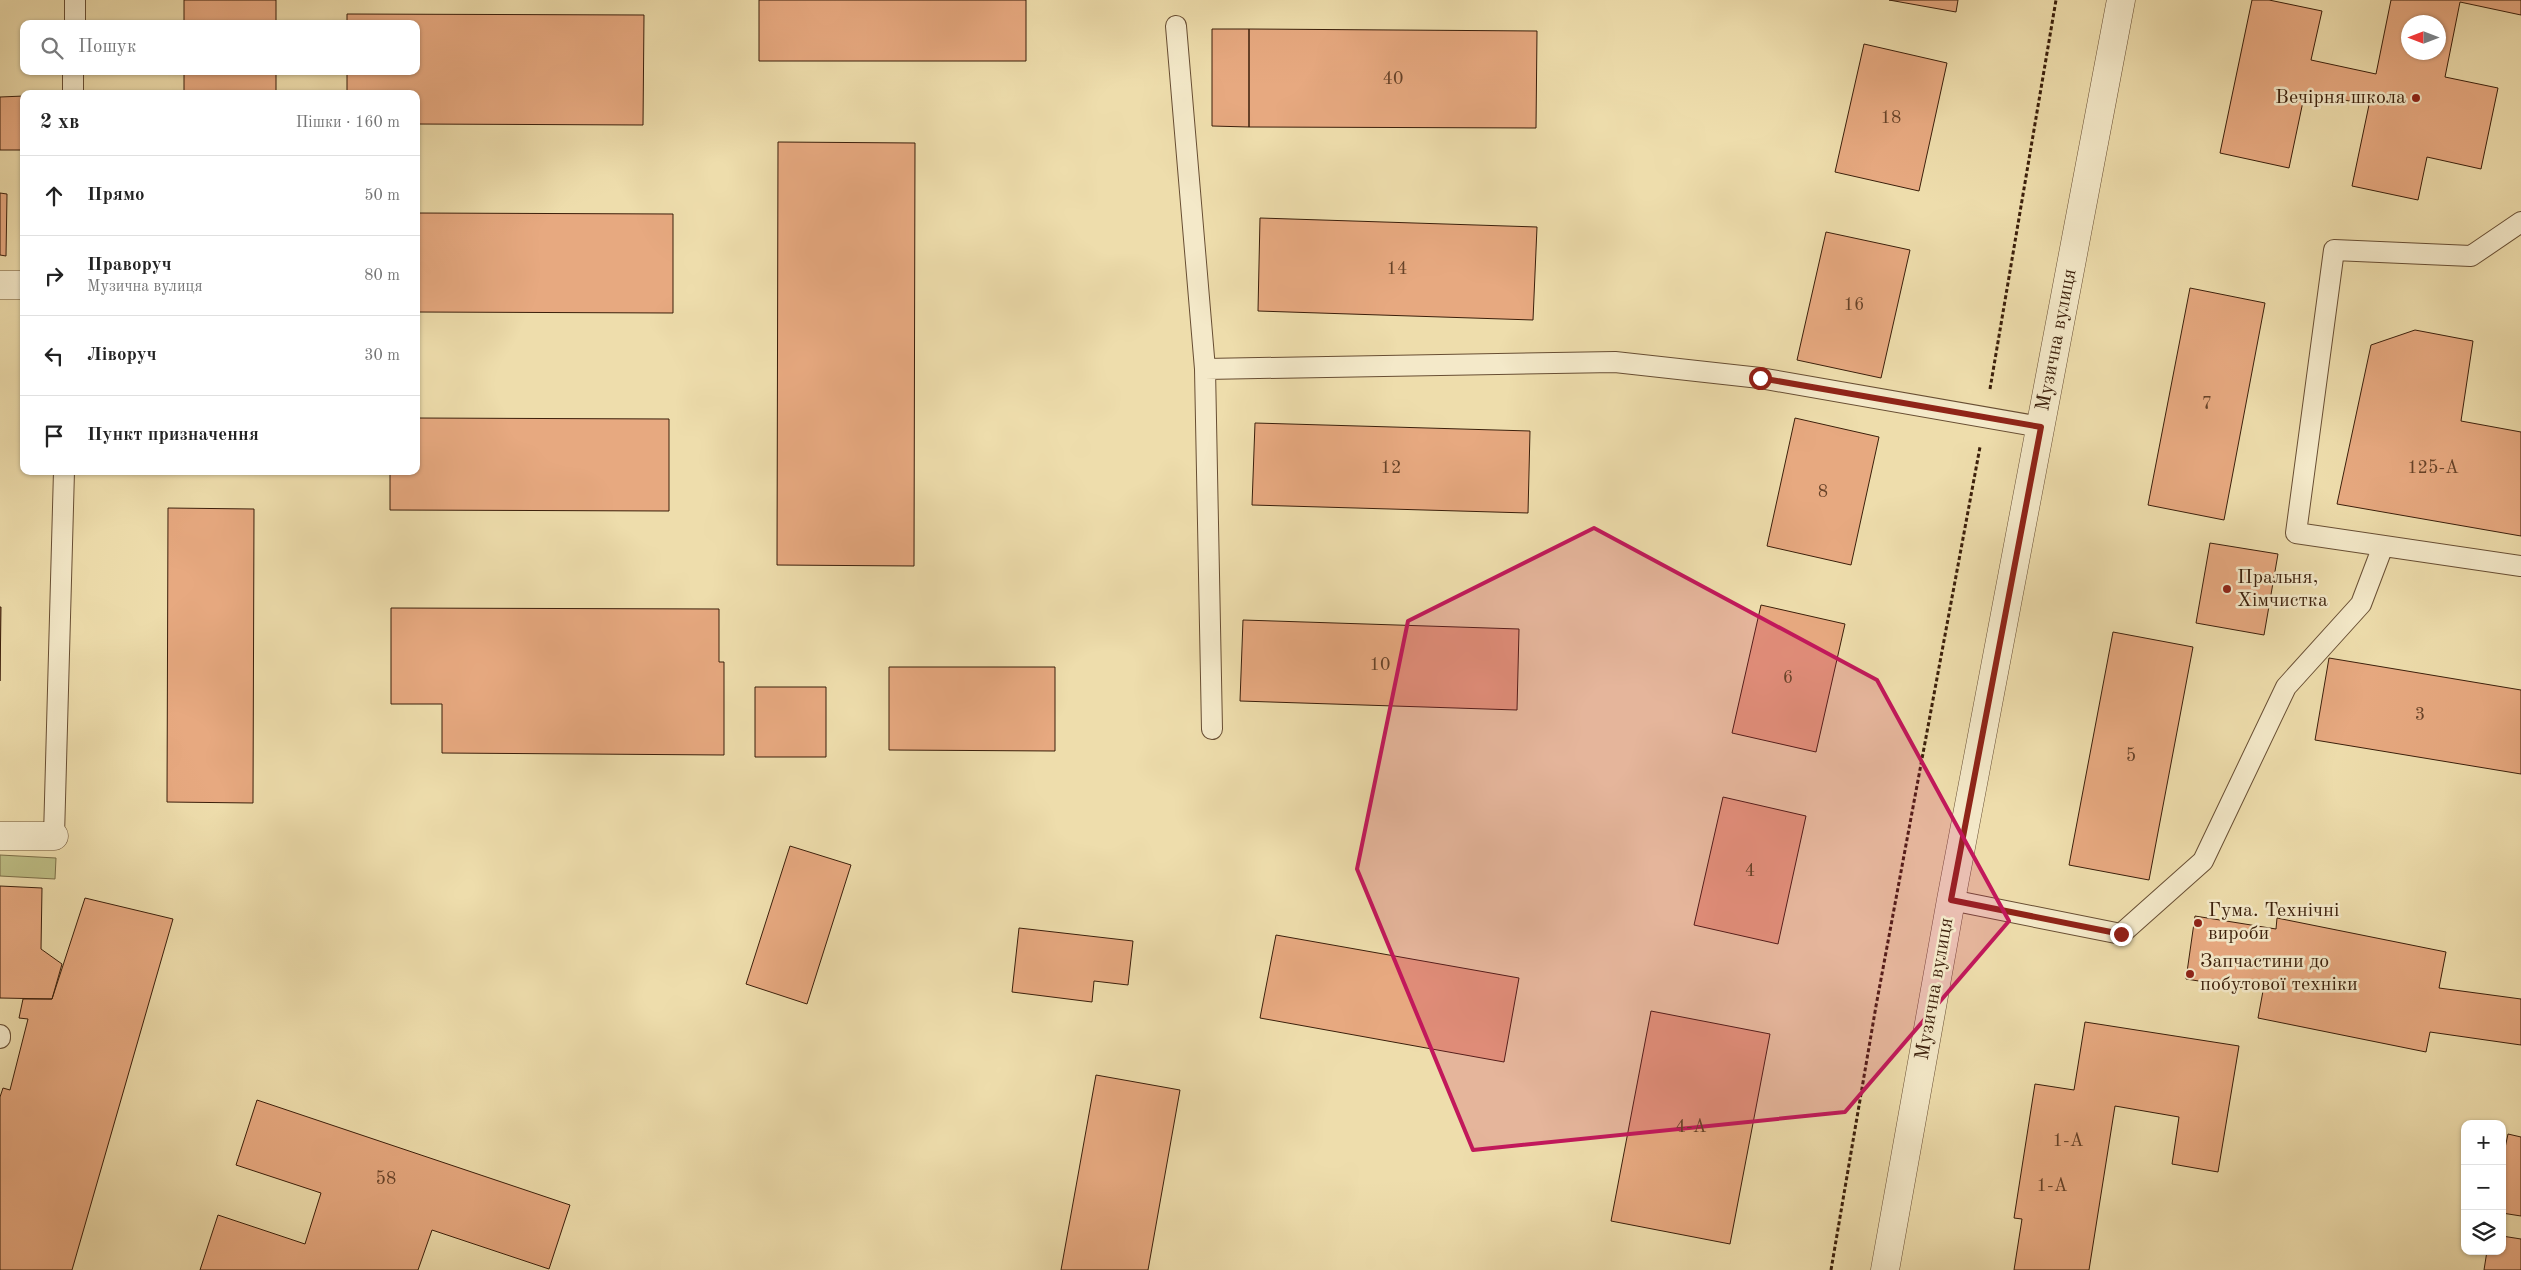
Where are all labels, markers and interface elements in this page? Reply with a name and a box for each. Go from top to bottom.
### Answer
north arrow [2401,15,2446,60]
search box [20,20,420,75]
icon: search [38,34,66,62]
text: Пошук [78,38,136,57]
house number: 40 [1383,70,1403,88]
place label: Вечірня школа [2275,88,2406,108]
marker: Вечірня школа [2410,92,2422,104]
house number: 18 [1881,109,1901,127]
text: 2 хв [40,112,79,133]
text: Пішки · 160 m [296,115,400,131]
icon: ahead [40,182,68,210]
text: Прямо [87,186,145,205]
text: 50 m [364,188,400,204]
text: Праворуч [87,256,172,275]
house number: 14 [1387,260,1407,278]
icon: right [40,262,68,290]
street label: Музична вулиця [2033,267,2081,413]
text: 80 m [364,268,400,284]
text: Музична вулиця [87,279,203,295]
house number: 16 [1844,296,1864,314]
icon: left [40,342,68,370]
text: Ліворуч [87,346,157,365]
text: 30 m [364,348,400,364]
route start [1749,367,1772,390]
house number: 7 [2202,395,2212,413]
icon: arrive [40,422,68,450]
text: Пункт призначення [87,426,259,445]
house number: 12 [1381,459,1401,477]
house number: 125-А [2407,459,2459,477]
house number: 8 [1818,483,1828,501]
place label: Пральня, Хімчистка [2237,568,2328,611]
marker: Пральня, Хімчистка [2221,583,2233,595]
house number: 10 [1370,656,1390,674]
house number: 6 [1783,669,1793,687]
house number: 3 [2415,706,2425,724]
house number: 5 [2126,747,2136,765]
house number: 4 [1745,862,1755,880]
place label: Гума. Технічні вироби [2208,901,2339,944]
street label: Музична вулиця [1913,916,1957,1062]
marker: Гума. Технічні вироби [2192,917,2204,929]
route end [2110,923,2133,946]
place label: Запчастини до побутової техніки [2200,952,2358,995]
marker: Запчастини до побутової техніки [2184,968,2196,980]
house number: 4-А [1676,1118,1707,1136]
map controls [2461,1120,2506,1255]
button: + [2461,1120,2506,1165]
house number: 1-А [2053,1132,2084,1150]
button: − [2461,1165,2506,1210]
house number: 58 [376,1170,396,1188]
house number: 1-А [2037,1177,2068,1195]
button: layers [2461,1210,2506,1255]

